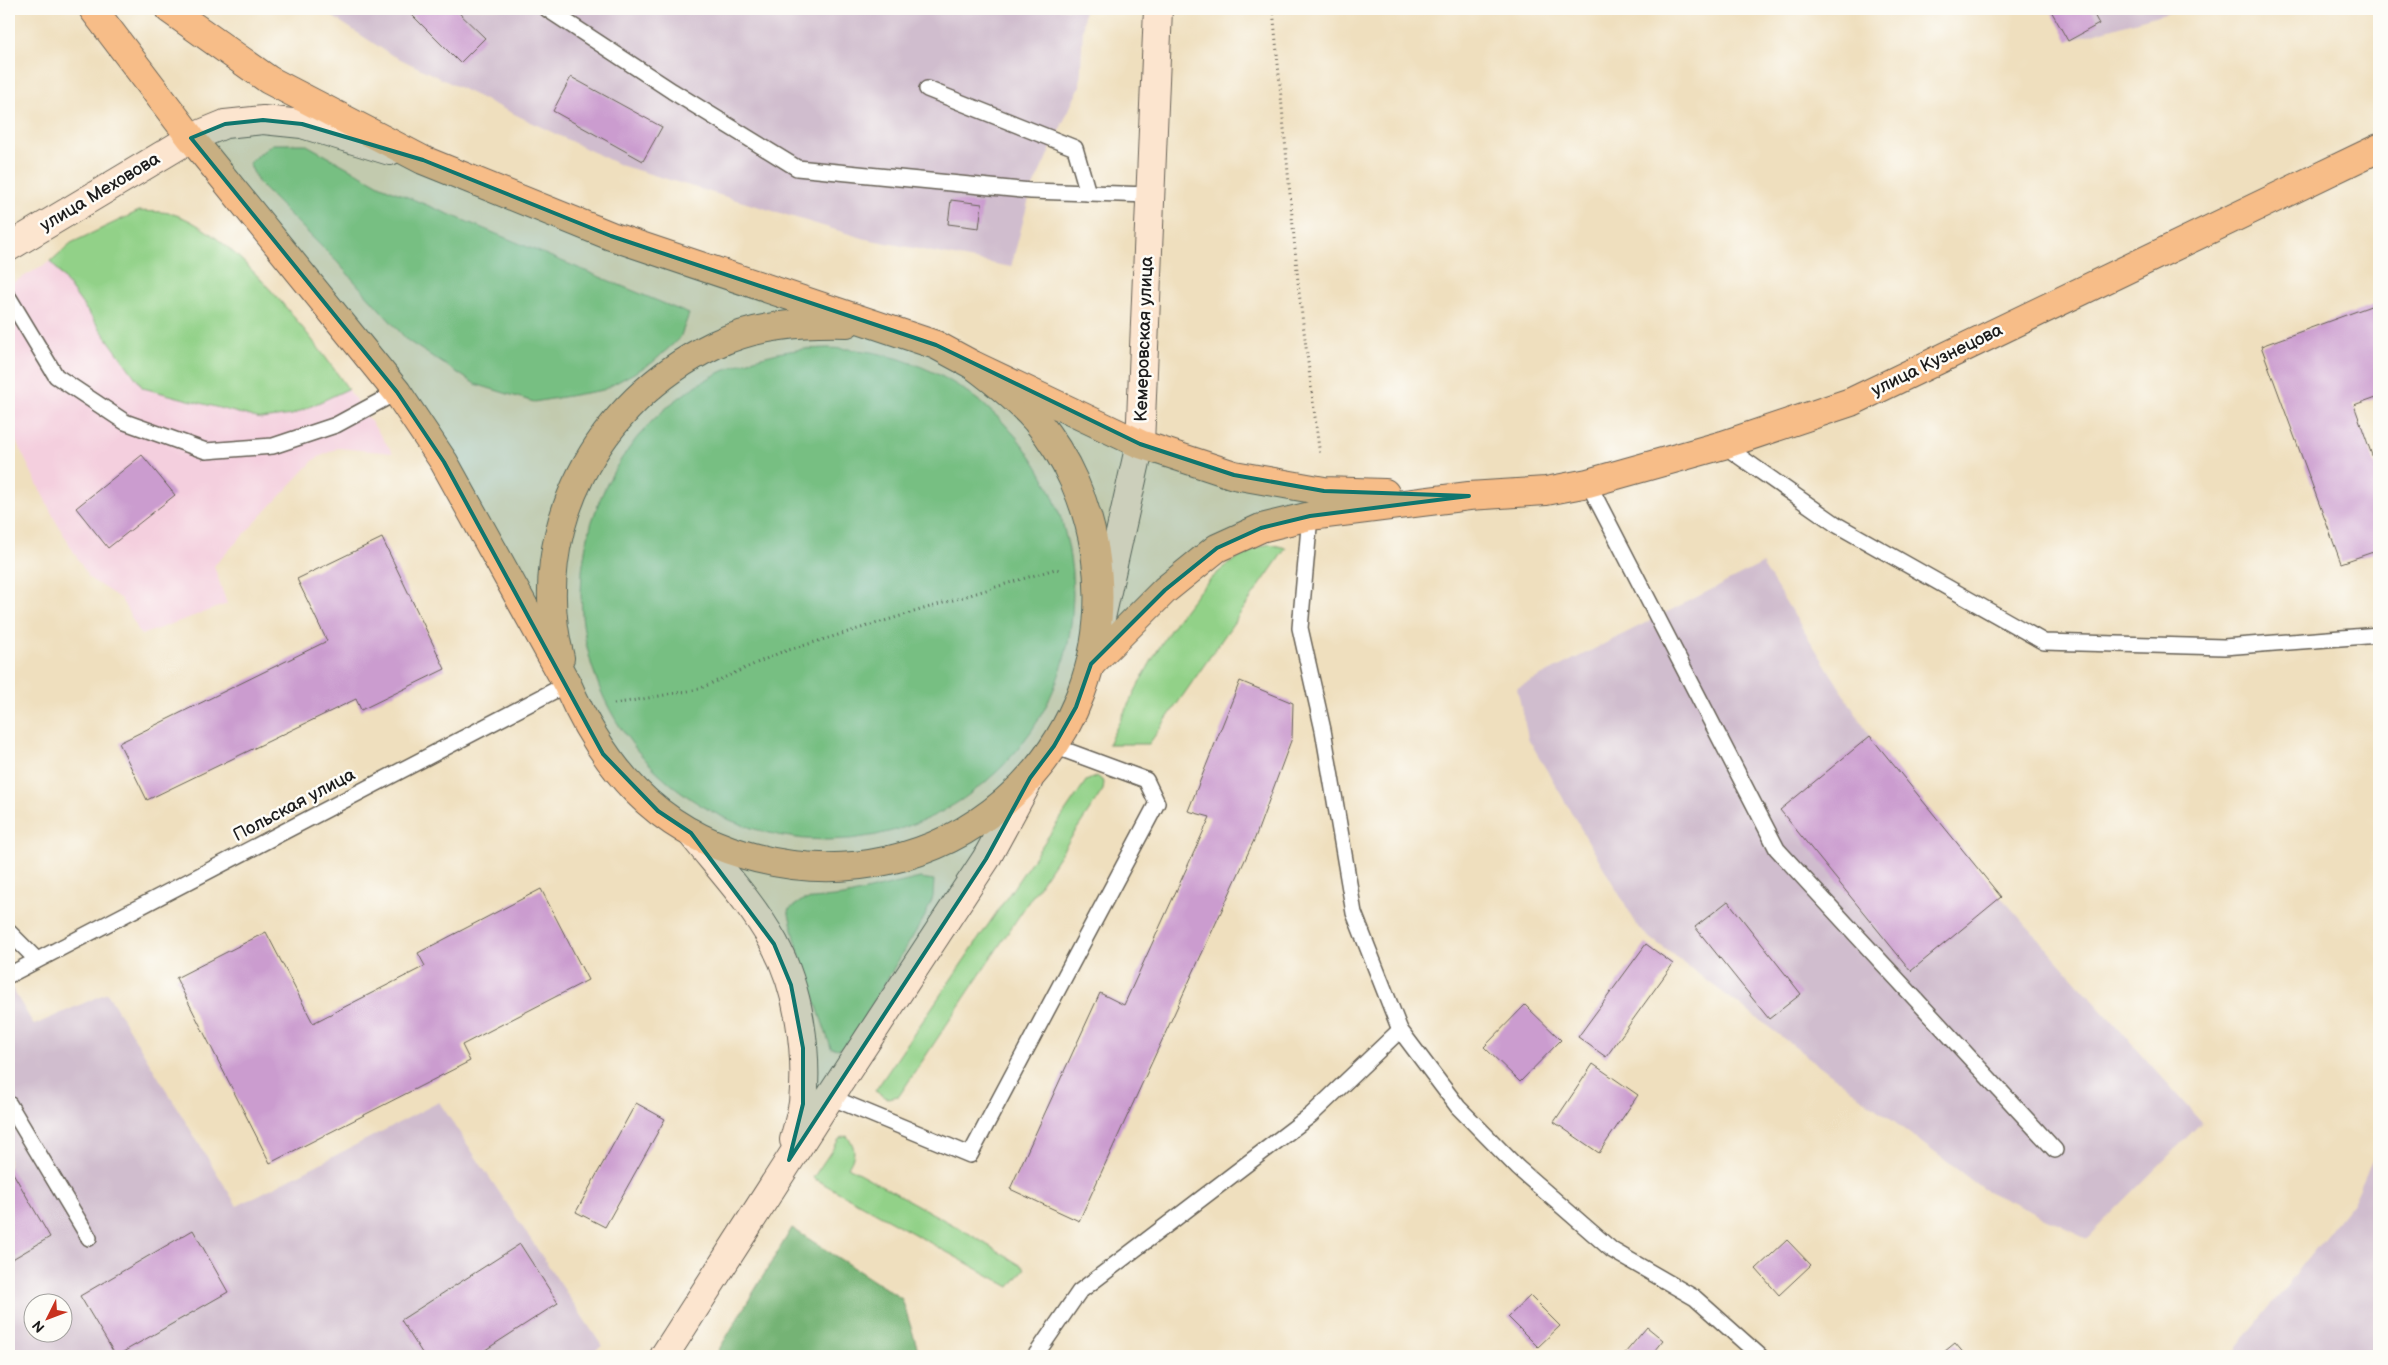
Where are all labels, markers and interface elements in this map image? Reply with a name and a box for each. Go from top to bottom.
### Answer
street label: улица Меховова [36,148,164,236]
street label: Кемеровская улица [1131,255,1157,422]
street label: улица Кузнецова [1868,319,2006,401]
street label: Польская улица [229,764,359,846]
north arrow [22,1292,72,1342]
text: N [29,1317,49,1336]

